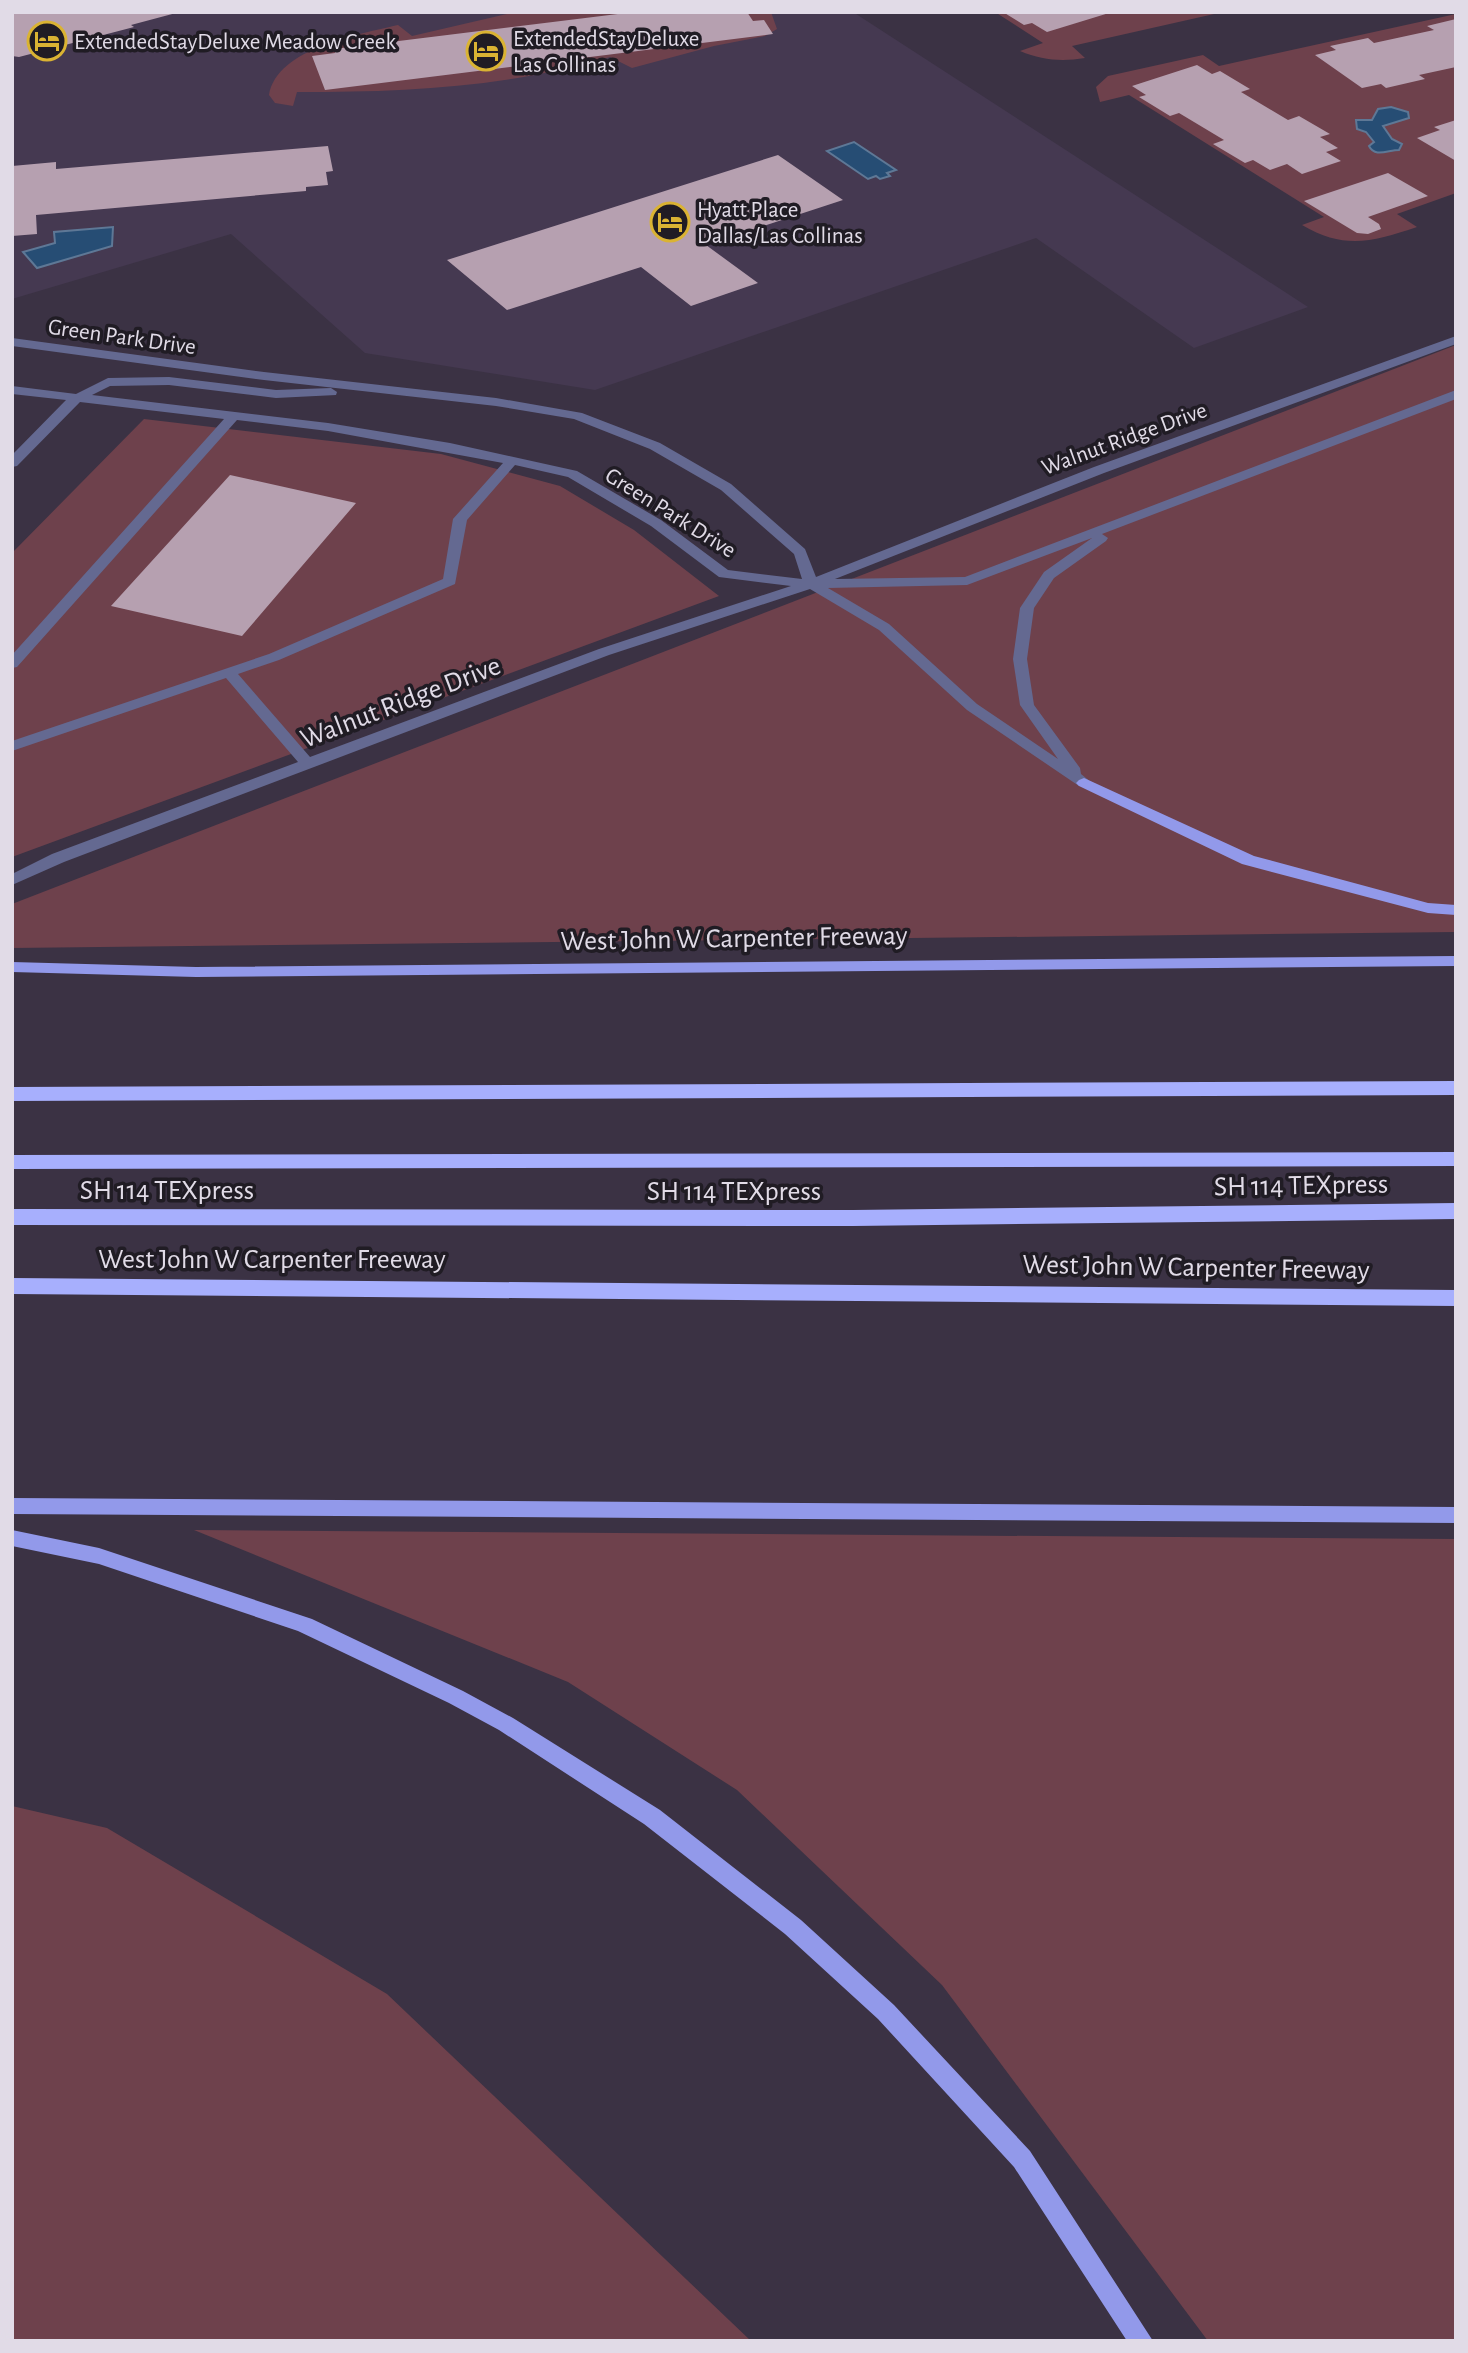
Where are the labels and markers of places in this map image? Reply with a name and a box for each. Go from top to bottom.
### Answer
hotel icon: ExtendedStayDeluxe Meadow Creek [26,20,68,62]
place label: ExtendedStayDeluxe Las Collinas [513,28,699,77]
hotel icon: ExtendedStayDeluxe Las Collinas [465,30,507,72]
place label: ExtendedStayDeluxe Meadow Creek [74,31,396,54]
place label: Hyatt Place Dallas/Las Collinas [697,199,863,248]
hotel icon: Hyatt Place Dallas/Las Collinas [649,201,691,243]

